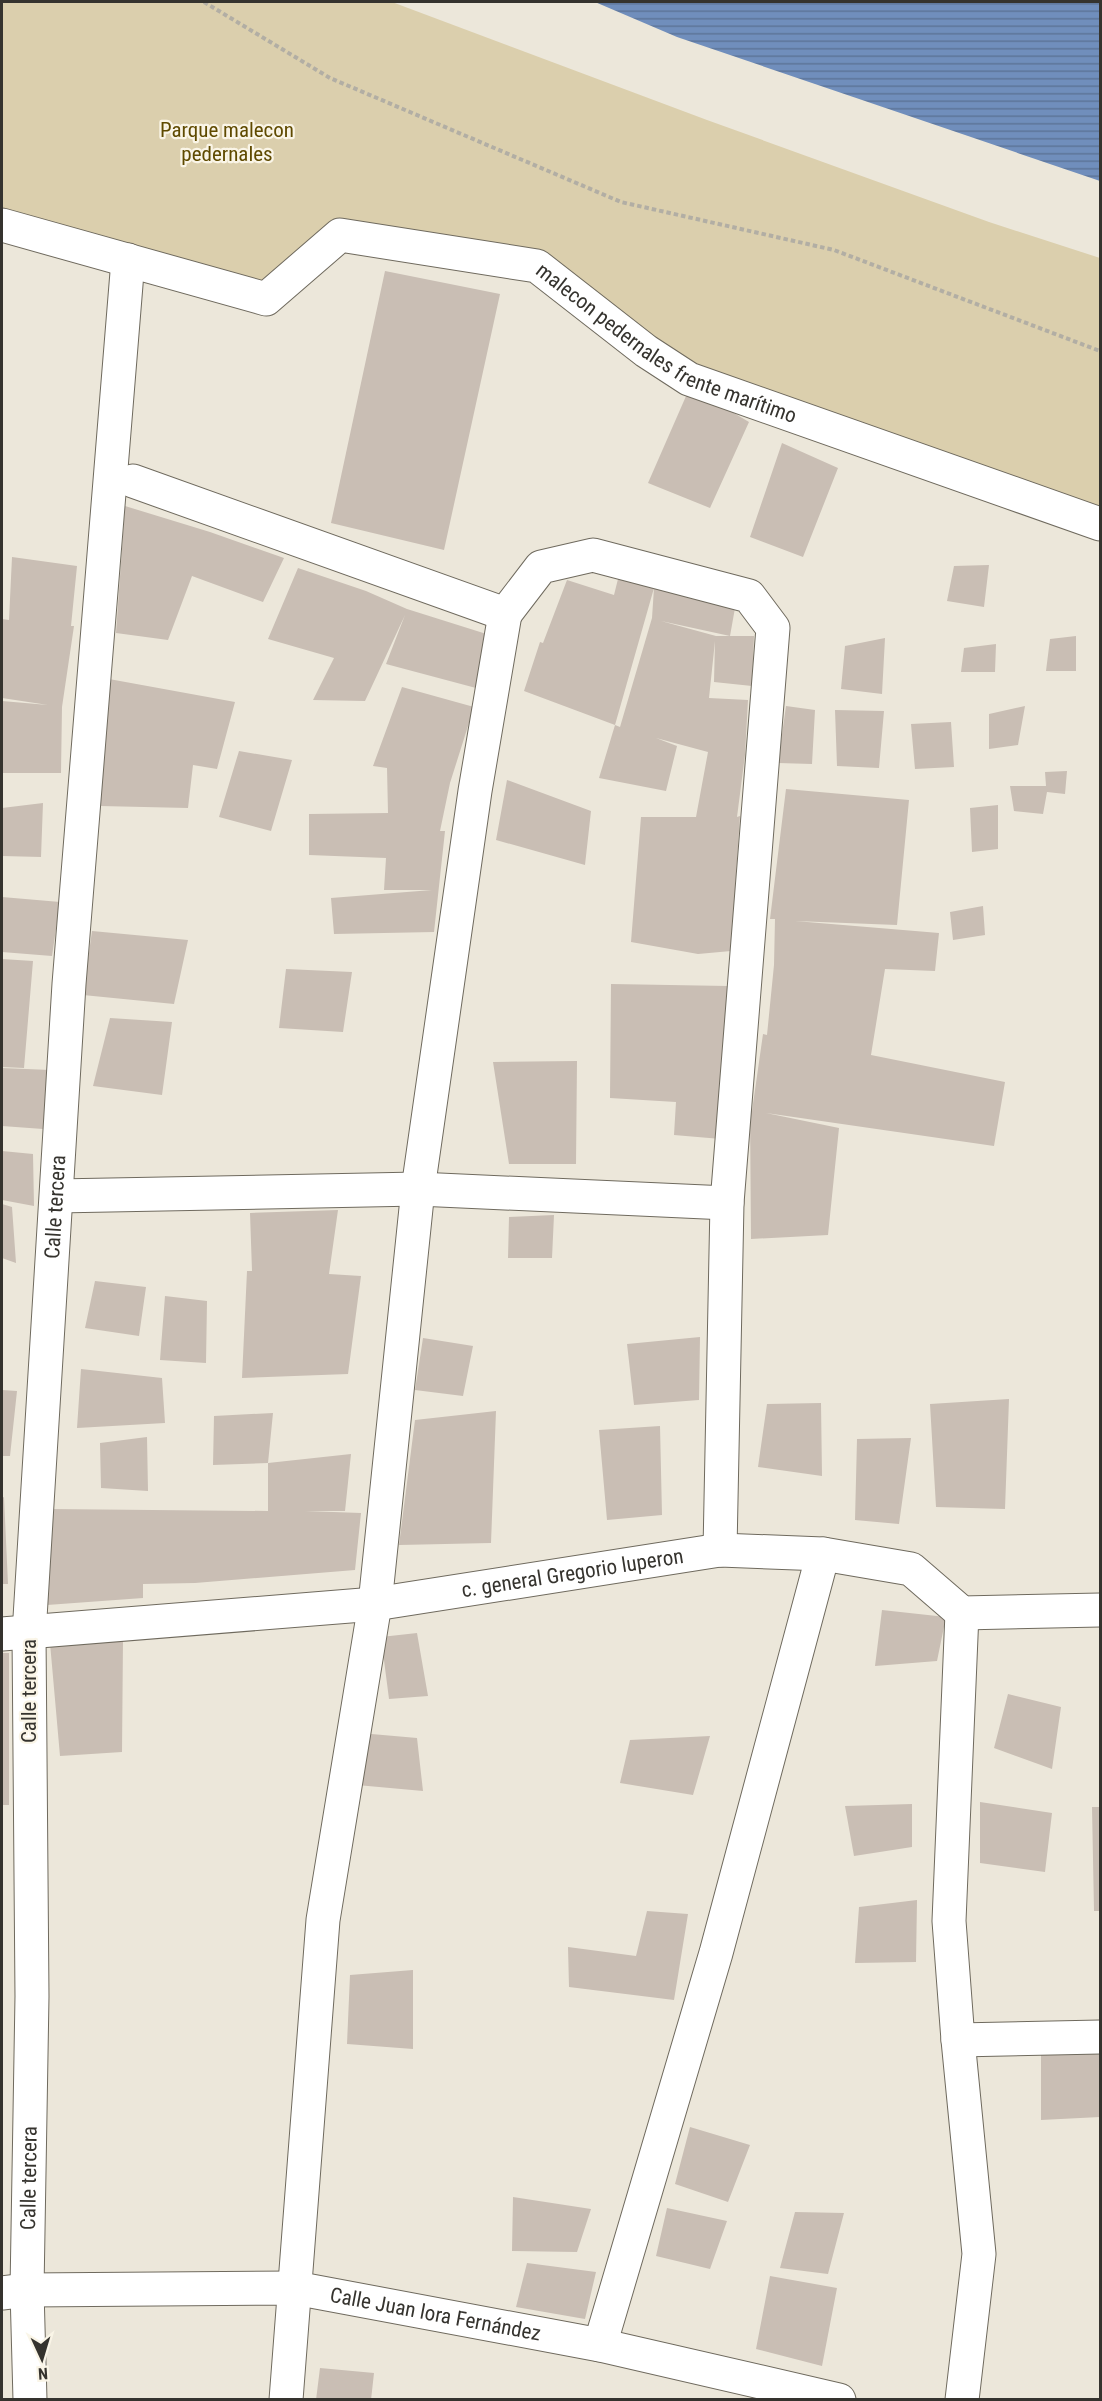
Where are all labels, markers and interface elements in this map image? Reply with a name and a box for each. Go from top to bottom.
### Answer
park label: Parque malecon pedernales [160,118,294,166]
street label: malecon pedernales frente marítimo [531,258,800,428]
street label: Calle tercera [40,1154,70,1260]
street label: c. general Gregorio luperon [460,1544,685,1602]
street label: Calle tercera [17,1639,41,1743]
street label: Calle tercera [16,2126,42,2230]
street label: Calle Juan lora Fernández [328,2283,543,2346]
north arrow [12,2329,72,2389]
text: N [37,2364,49,2383]

